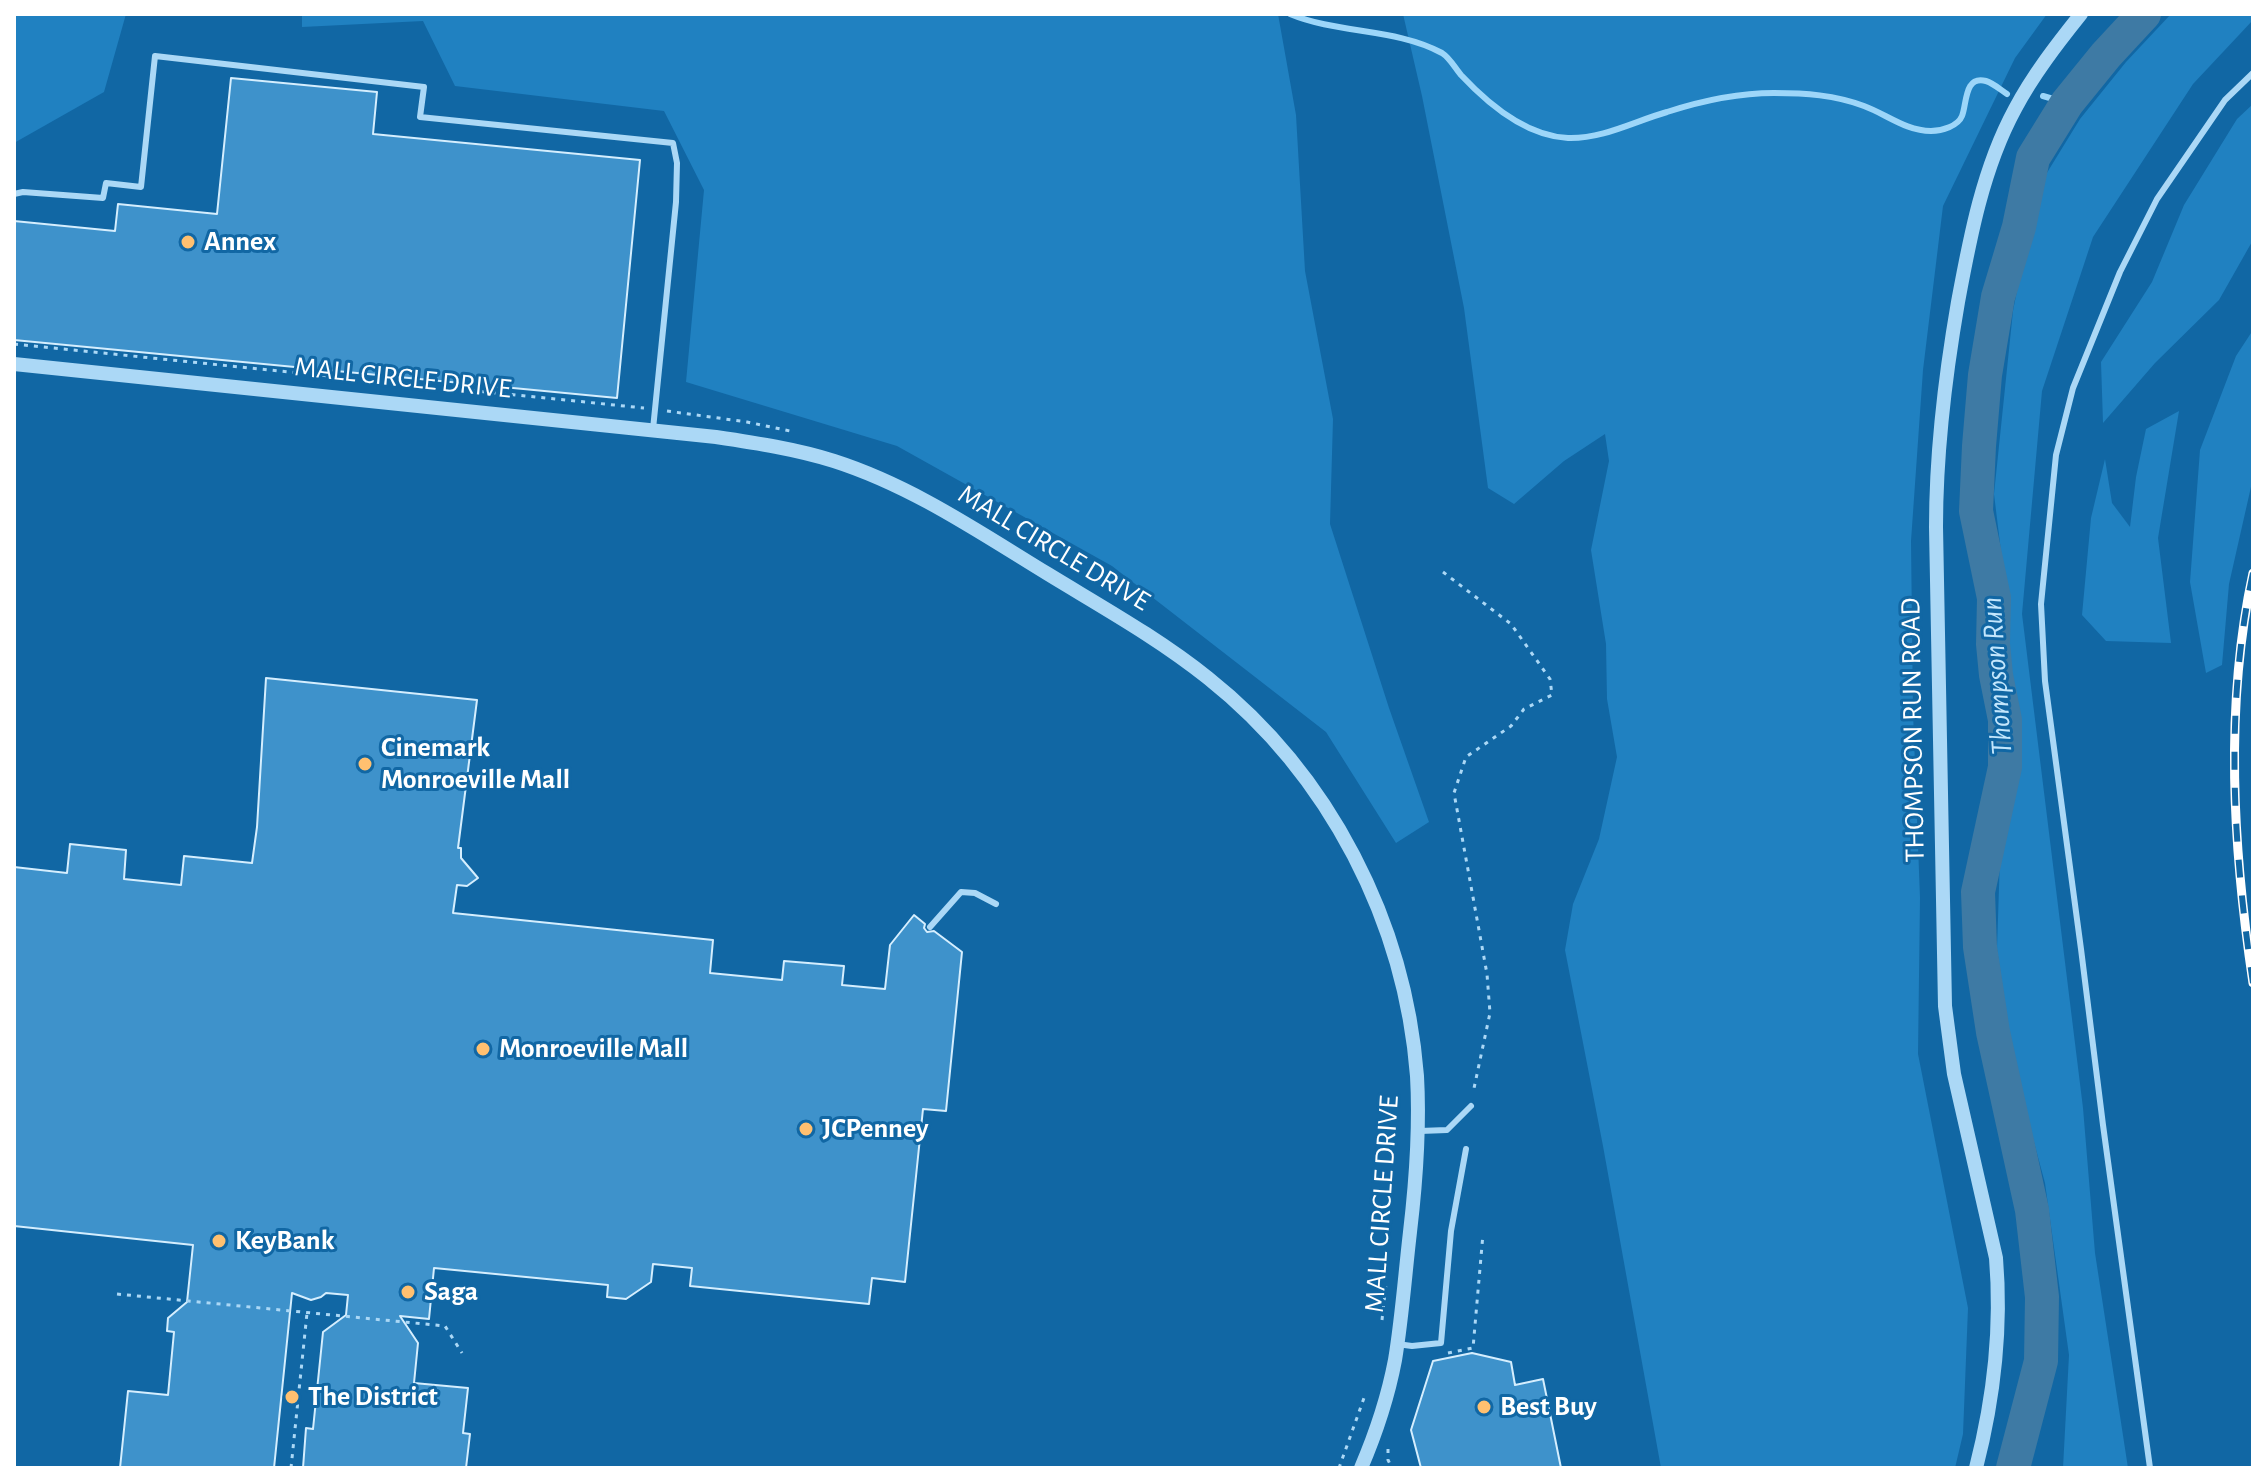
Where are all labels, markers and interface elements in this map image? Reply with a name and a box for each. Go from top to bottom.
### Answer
place label: Annex [204,225,276,259]
marker: Annex [179,233,197,251]
street label: MALL CIRCLE DRIVE [293,350,513,406]
street label: MALL CIRCLE DRIVE [952,478,1156,618]
water label: Thompson Run [1974,596,2020,756]
street label: THOMPSON RUN ROAD [1894,597,1932,863]
place label: Cinemark Monroeville Mall [381,731,570,797]
marker: Cinemark Monroeville Mall [356,755,374,773]
place label: Monroeville Mall [499,1032,688,1066]
marker: Monroeville Mall [474,1040,492,1058]
street label: MALL CIRCLE DRIVE [1358,1094,1406,1314]
place label: JCPenney [822,1112,929,1146]
marker: JCPenney [797,1120,815,1138]
place label: KeyBank [235,1224,335,1258]
marker: KeyBank [210,1232,228,1250]
place label: Saga [424,1275,478,1309]
marker: Saga [399,1283,417,1301]
place label: The District [308,1380,438,1414]
marker: The District [283,1388,301,1406]
place label: Best Buy [1500,1390,1597,1424]
marker: Best Buy [1475,1398,1493,1416]

